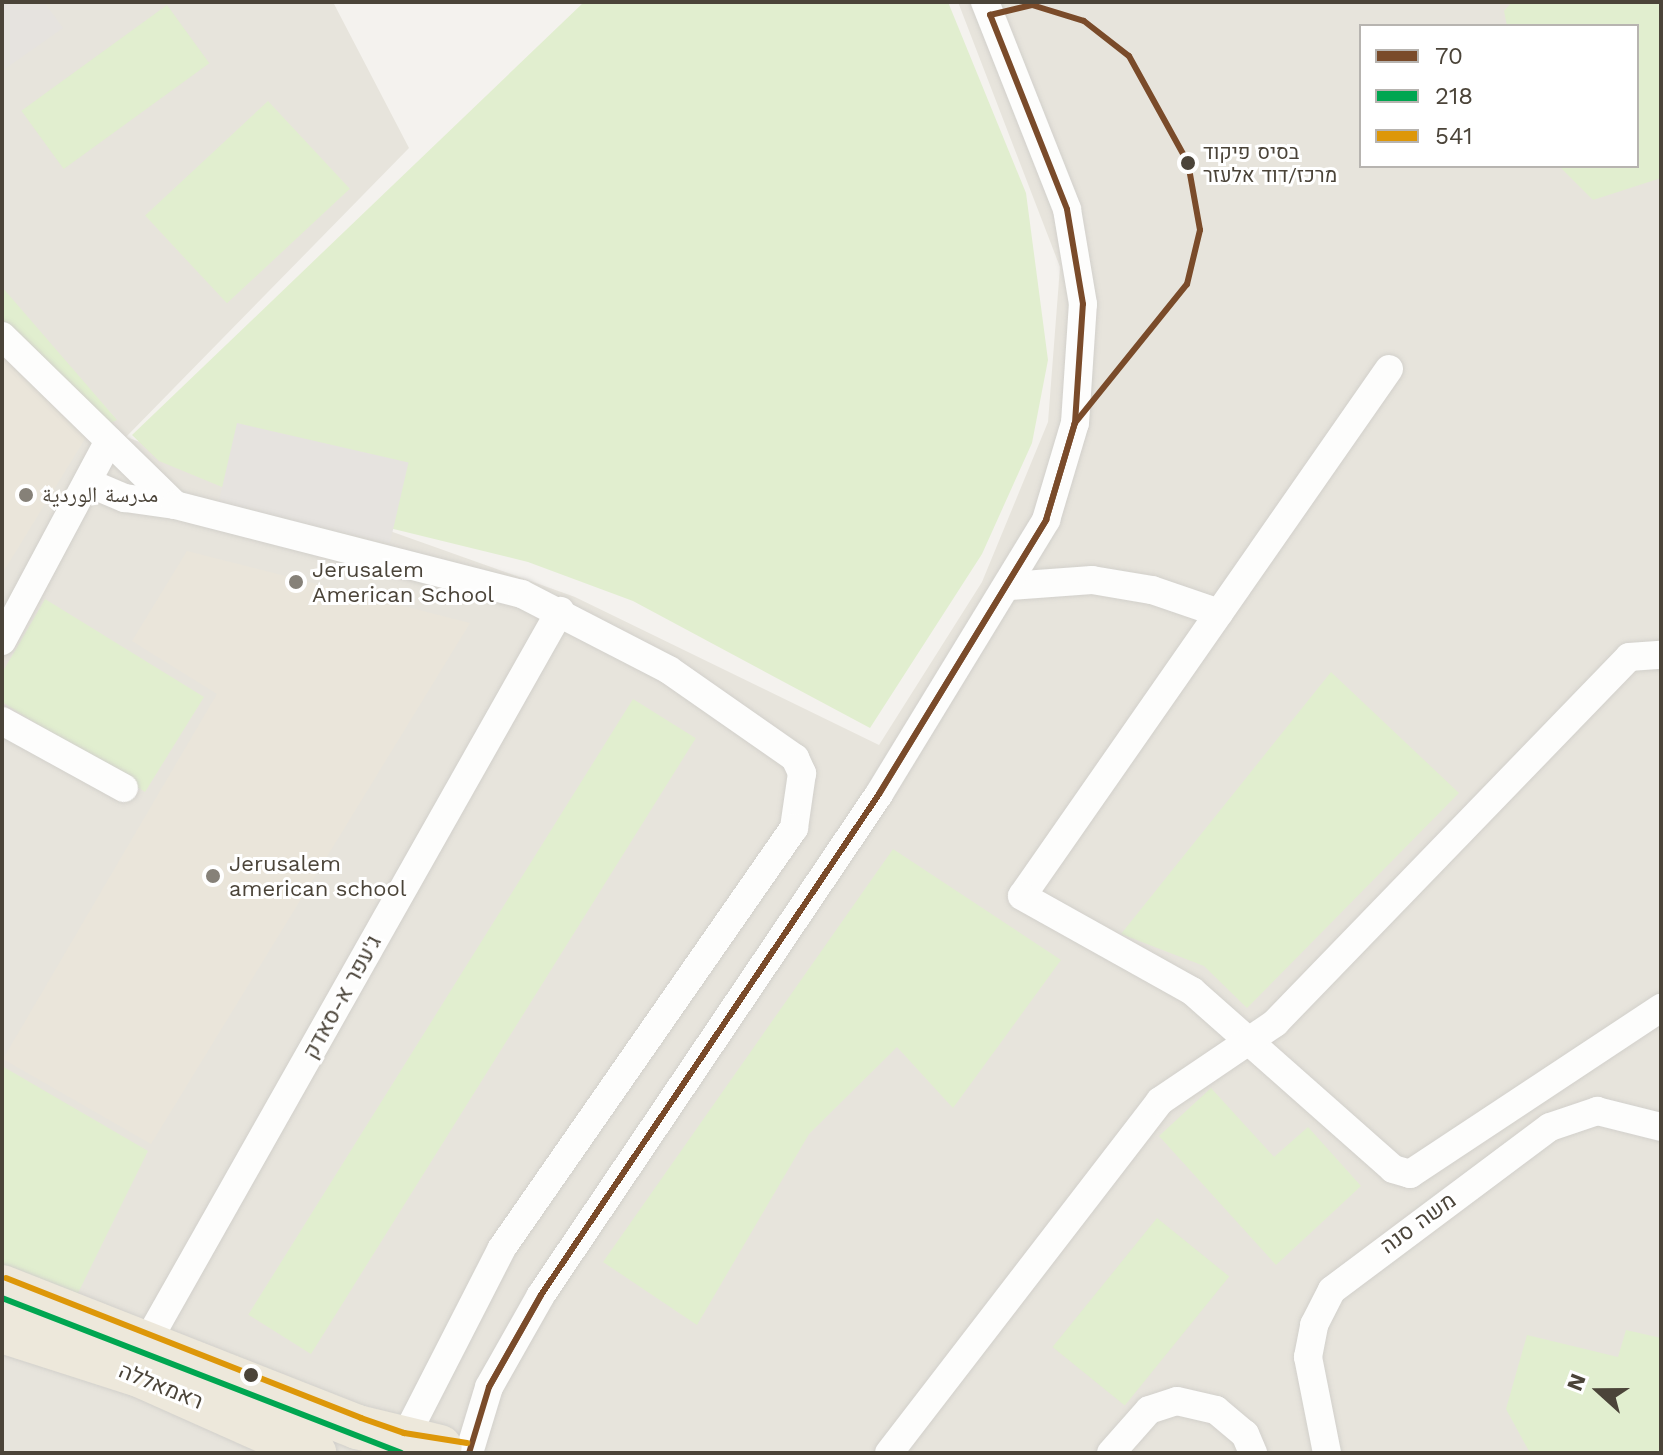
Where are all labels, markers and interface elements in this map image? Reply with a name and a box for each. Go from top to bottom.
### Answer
legend [1359,24,1639,168]
text: 70 [1435,42,1463,70]
text: 218 [1435,82,1473,110]
text: 541 [1435,122,1473,150]
place label: בסיס פיקוד מרכז/דוד אלעזר [1203,140,1337,187]
marker: בסיס פיקוד מרכז/דוד אלעזר [1180,155,1196,171]
place label: مدرسة الوردية [42,482,158,508]
marker: مدرسة الوردية [17,486,35,504]
place label: Jerusalem American School [312,556,494,608]
marker: Jerusalem American School [287,573,305,591]
place label: Jerusalem american school [229,850,406,902]
marker: Jerusalem american school [204,867,222,885]
street label: ג'עפר א-סאדק [297,931,387,1063]
street label: משה סנה [1375,1187,1461,1259]
north arrow [1559,1351,1639,1431]
street label: ראמאללה [115,1357,207,1415]
unlabelled marker [243,1367,259,1383]
text: N [1562,1370,1591,1394]

